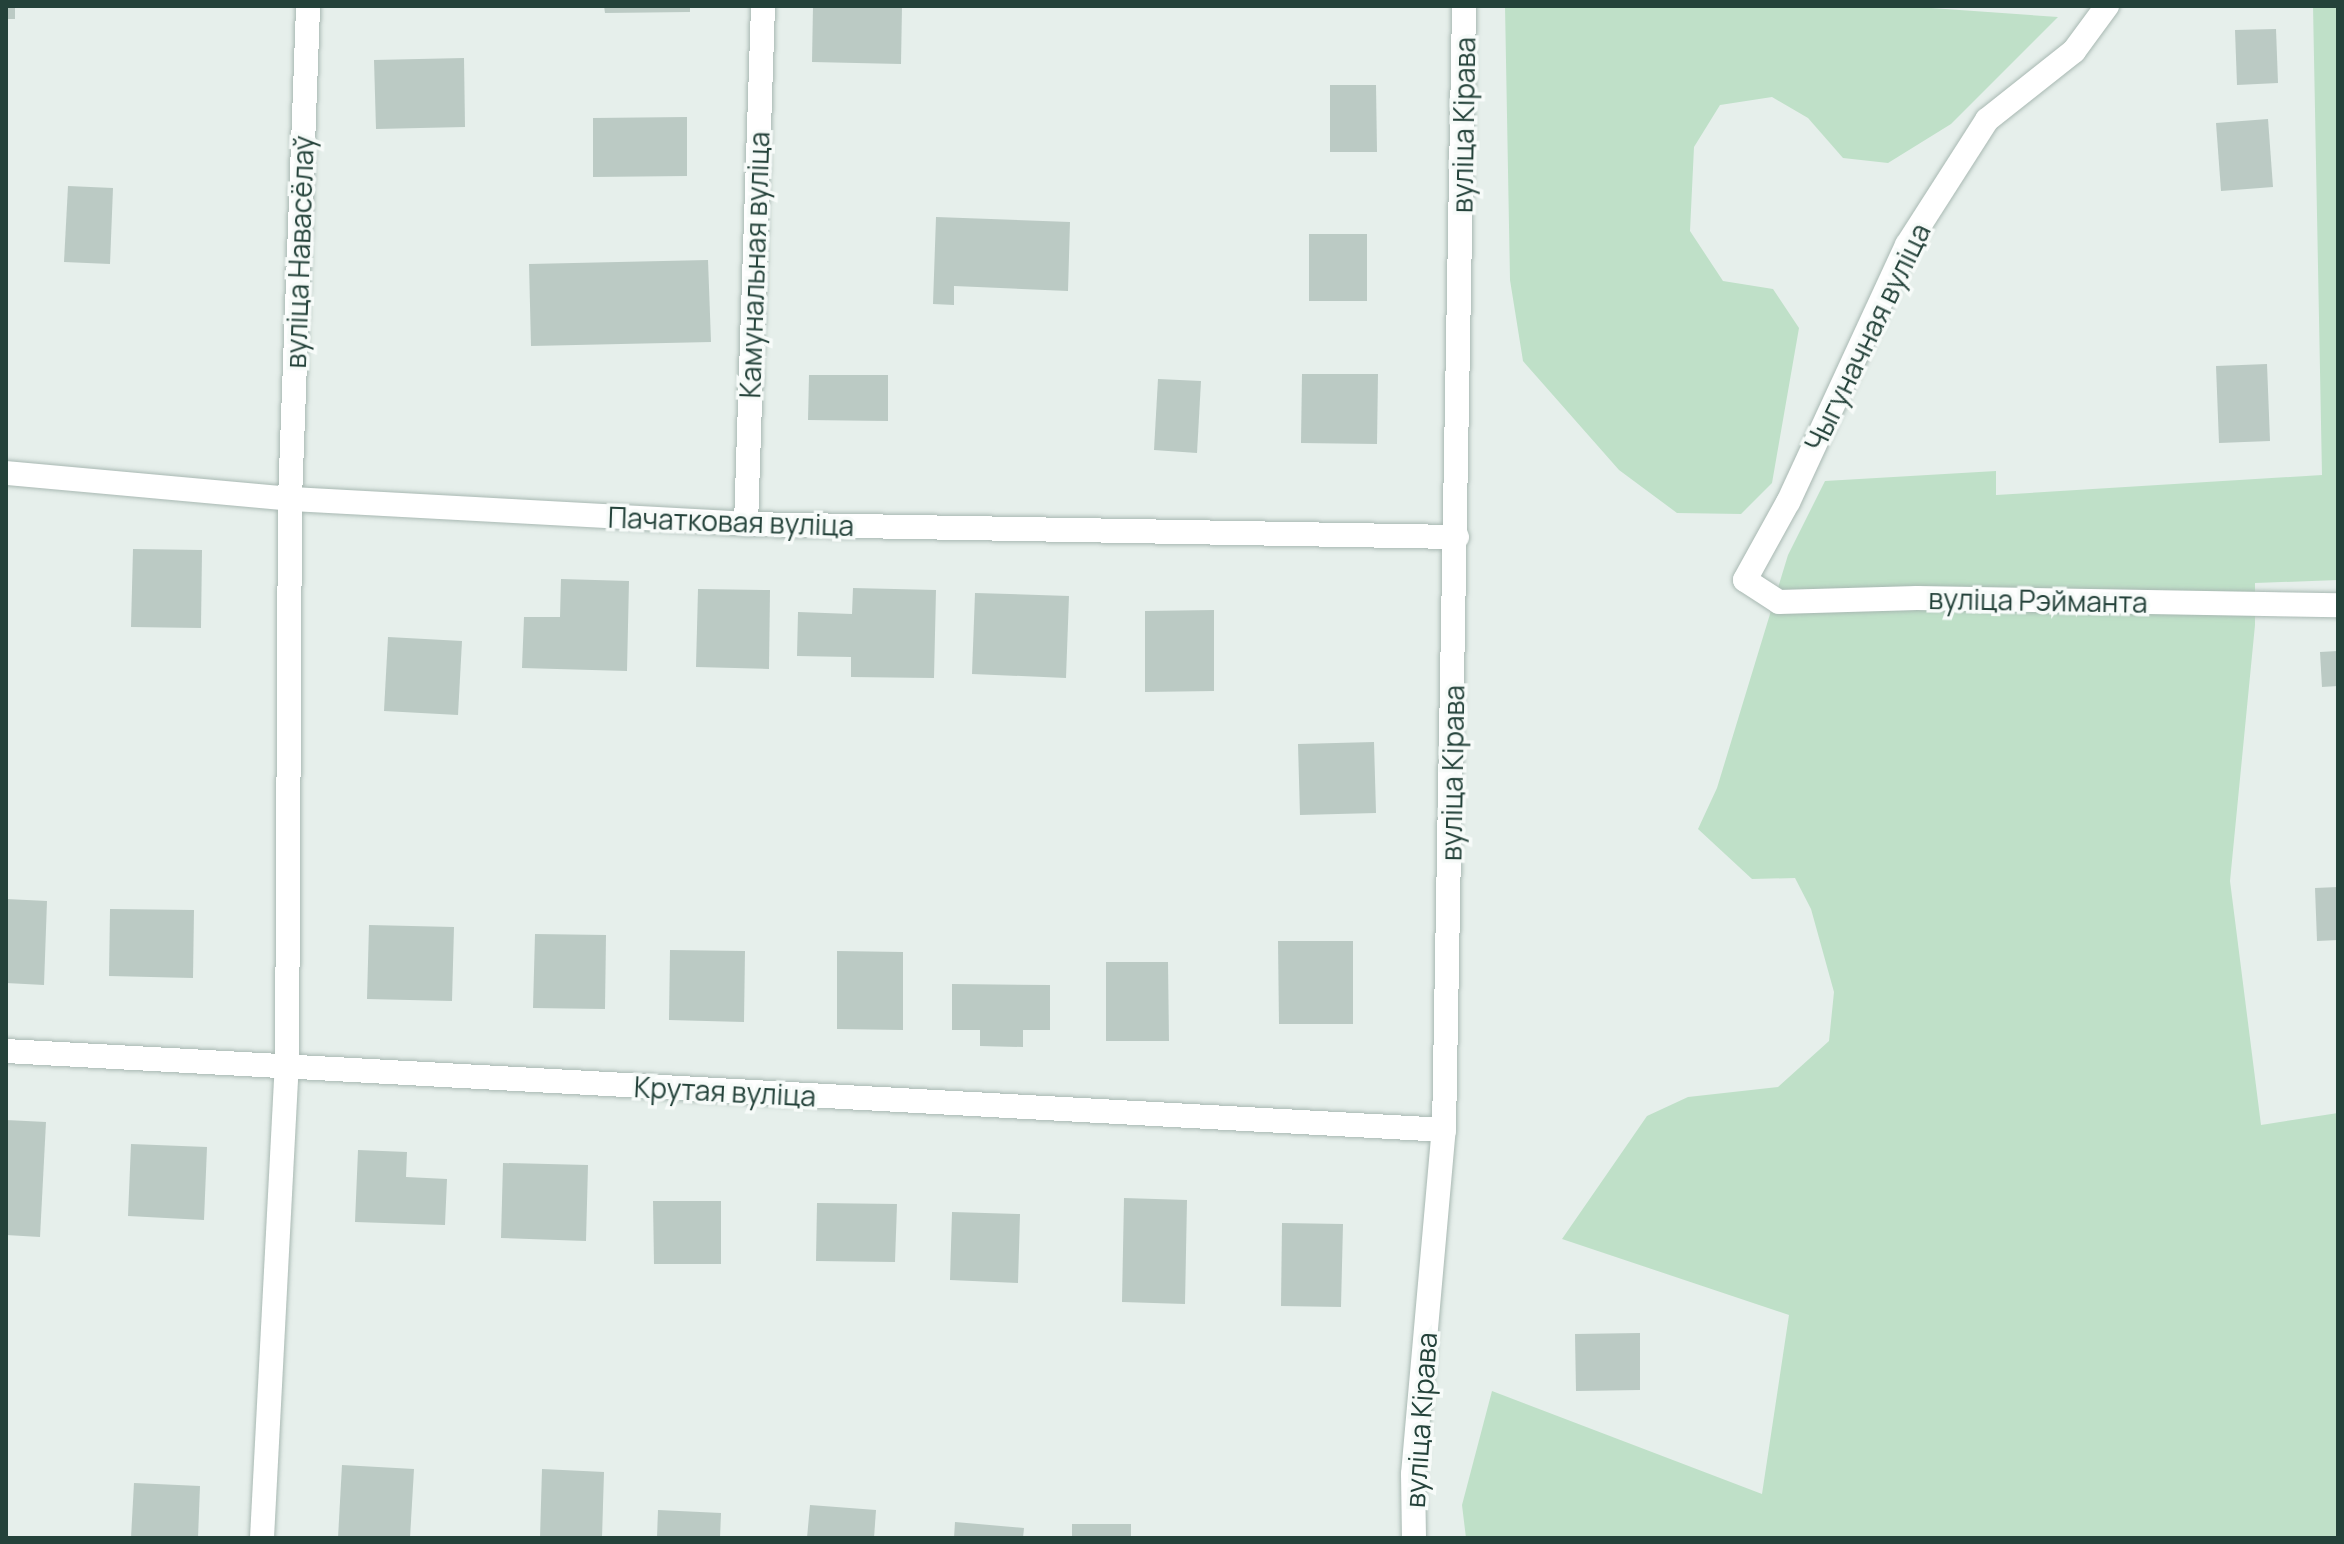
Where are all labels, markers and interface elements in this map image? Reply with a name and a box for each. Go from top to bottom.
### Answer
street label: вуліца Кірава [1445,37,1481,213]
street label: Камунальная вуліца [733,131,775,399]
street label: вуліца Навасёлаў [278,135,320,369]
street label: Чыгуначная вуліца [1797,217,1937,457]
street label: Пачатковая вуліца [607,500,855,542]
street label: вуліца Рэйманта [1928,581,2148,619]
street label: вуліца Кірава [1434,685,1470,861]
street label: Крутая вуліца [633,1069,817,1113]
street label: вуліца Кірава [1397,1331,1443,1509]

